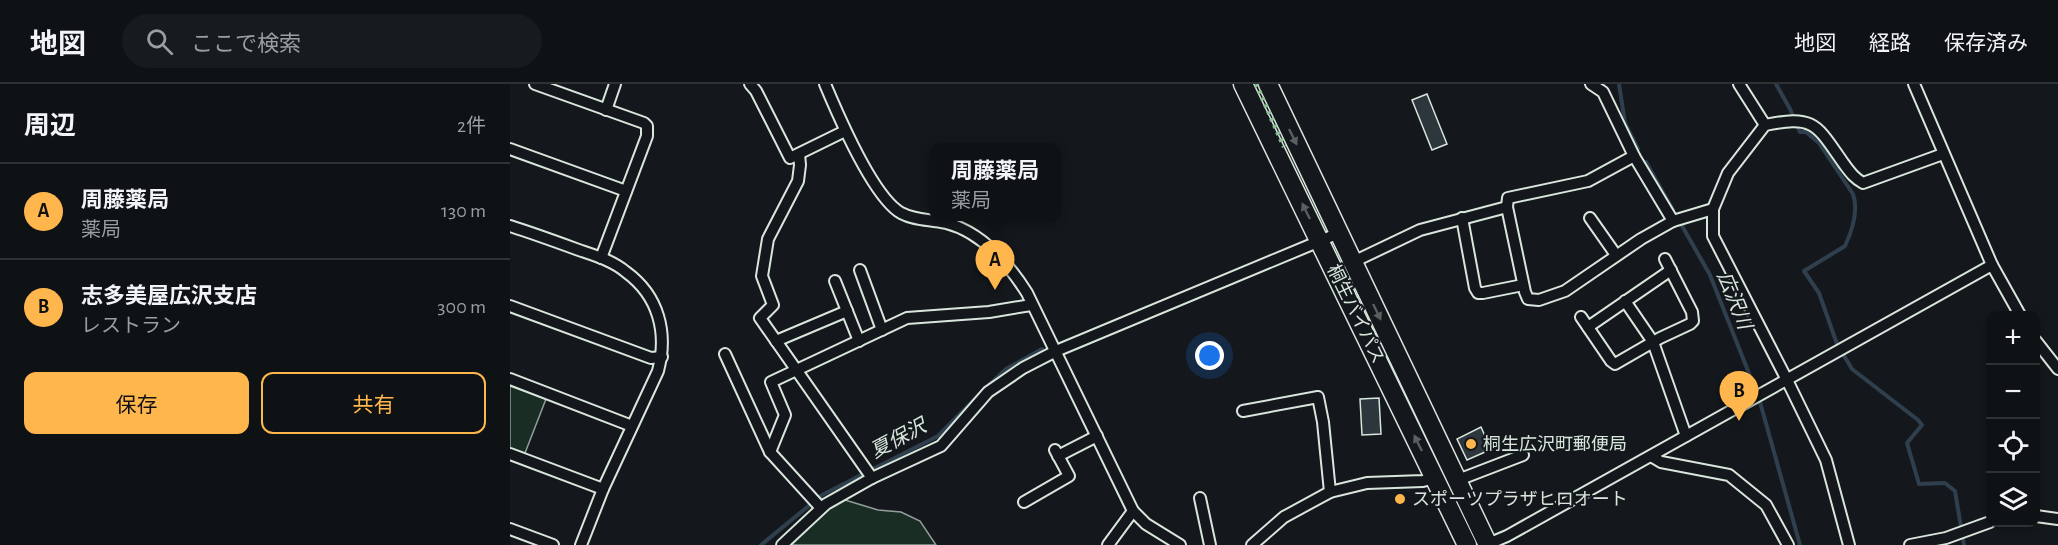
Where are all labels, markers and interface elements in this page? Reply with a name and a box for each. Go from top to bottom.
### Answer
search box [122,14,542,68]
icon: search [143,25,176,58]
text: 地図 [30,31,86,59]
text: ここで検索 [191,33,301,55]
text: 地図 [1794,33,1836,54]
text: 経路 [1869,33,1911,54]
text: 保存済み [1944,33,2028,54]
text: 周辺 [24,113,76,139]
text: 2件 [457,116,486,136]
one-way arrow [1288,128,1298,145]
popup [929,143,1061,221]
text: 周藤薬局 [951,160,1039,182]
text: 周藤薬局 [81,189,169,211]
text: 薬局 [951,191,991,211]
text: A [38,201,50,221]
text: 130 m [441,201,486,221]
one-way arrow [1301,202,1310,219]
text: 薬局 [81,220,121,240]
pin: A [976,240,1014,290]
street label: 桐生バイパス [1323,262,1388,367]
water label: 広沢川 [1714,268,1756,334]
text: 志多美屋広沢支店 [81,285,257,307]
text: B [38,297,49,317]
text: 300 m [437,297,486,317]
one-way arrow [1373,304,1382,321]
map controls [1986,311,2040,527]
button: + [1986,311,2040,365]
text: レストラン [81,316,181,336]
your location [1195,341,1224,370]
button: − [1986,365,2040,419]
button: 保存 [24,372,249,434]
button: 共有 [261,372,486,434]
pin: B [1720,372,1758,421]
water label: 夏保沢 [867,414,932,462]
button: locate [1986,419,2040,473]
one-way arrow [1413,434,1422,451]
place label: 桐生広沢町郵便局 [1483,435,1627,454]
marker: 桐生広沢町郵便局 [1464,437,1478,451]
button: layers [1986,473,2040,527]
place label: スポーツプラザヒロオート [1412,490,1628,509]
marker: スポーツプラザヒロオート [1393,492,1407,506]

